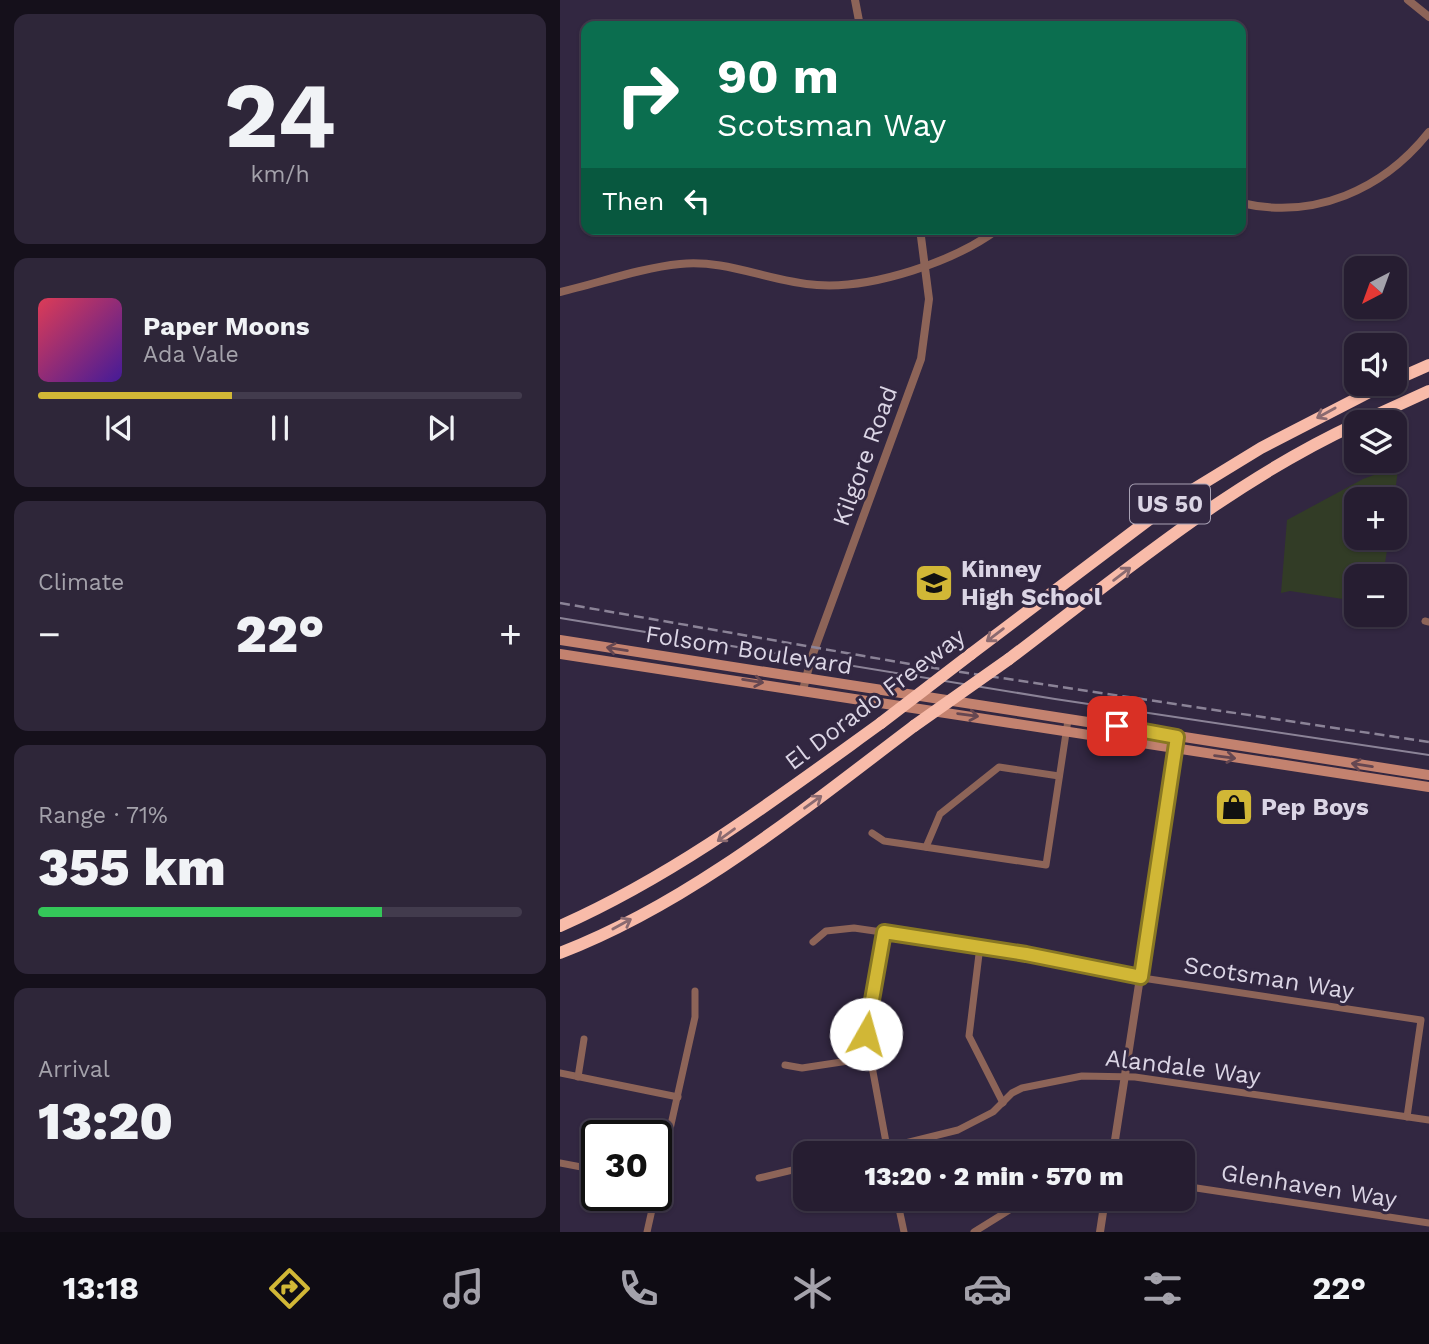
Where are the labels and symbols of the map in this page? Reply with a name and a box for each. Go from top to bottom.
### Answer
north arrow [1344,256,1407,318]
street label: Kilgore Road [827,382,903,530]
one-way arrow [1316,406,1336,420]
road number: US 50 [1130,484,1210,524]
place label: Kinney High School [961,555,1102,611]
school or university icon: Kinney High School [913,562,955,604]
one-way arrow [1113,566,1131,581]
street label: Folsom Boulevard [644,620,854,680]
street label: El Dorado Freeway [780,622,971,776]
one-way arrow [986,628,1005,643]
one-way arrow [606,643,629,656]
one-way arrow [741,675,764,688]
pin [1087,696,1147,756]
one-way arrow [956,708,978,721]
one-way arrow [1213,750,1236,763]
one-way arrow [1351,758,1373,771]
shop icon: Pep Boys [1213,786,1255,828]
place label: Pep Boys [1261,793,1369,821]
one-way arrow [803,794,822,809]
one-way arrow [717,828,736,842]
one-way arrow [611,917,631,931]
street label: Scotsman Way [1182,951,1357,1005]
position arrow [829,997,903,1071]
street label: Alandale Way [1104,1044,1263,1091]
speed limit sign: 30 [581,1120,672,1211]
street label: Glenhaven Way [1219,1158,1400,1214]

